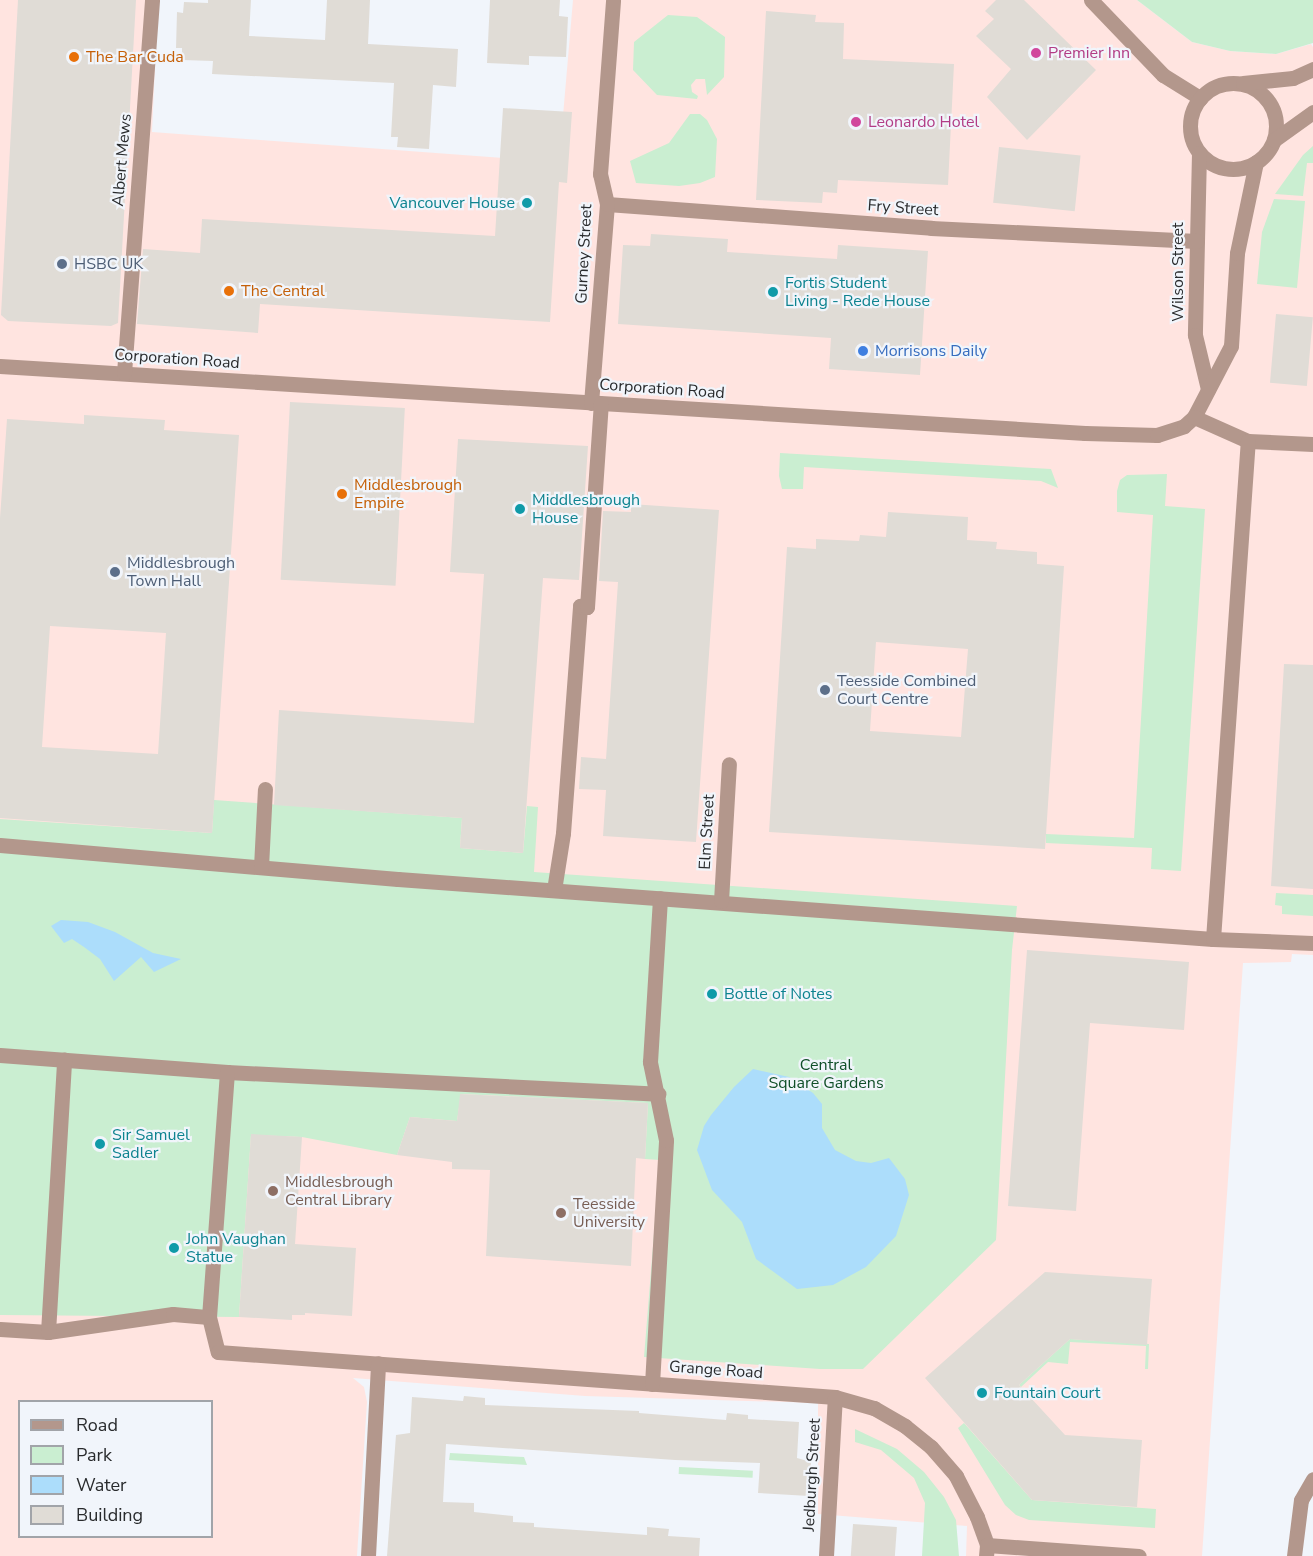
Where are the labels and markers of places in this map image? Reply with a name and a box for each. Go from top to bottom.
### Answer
place label: Premier Inn [1048,43,1130,63]
marker: Premier Inn [1029,46,1043,60]
place label: The Bar Cuda [86,47,184,67]
marker: The Bar Cuda [67,50,81,64]
place label: Leonardo Hotel [868,112,979,132]
marker: Leonardo Hotel [849,115,863,129]
place label: Vancouver House [389,193,515,213]
marker: Vancouver House [520,196,534,210]
place label: HSBC UK [74,254,143,274]
marker: HSBC UK [55,257,69,271]
place label: Fortis Student Living - Rede House [785,273,930,311]
place label: The Central [241,281,325,301]
marker: The Central [222,284,236,298]
marker: Fortis Student Living - Rede House [766,285,780,299]
place label: Morrisons Daily [875,341,987,361]
marker: Morrisons Daily [856,344,870,358]
place label: Middlesbrough Empire [354,475,462,513]
marker: Middlesbrough Empire [335,487,349,501]
place label: Middlesbrough House [532,490,640,528]
marker: Middlesbrough House [513,502,527,516]
place label: Middlesbrough Town Hall [127,553,235,591]
marker: Middlesbrough Town Hall [108,565,122,579]
place label: Teesside Combined Court Centre [837,671,976,709]
marker: Teesside Combined Court Centre [818,683,832,697]
place label: Bottle of Notes [724,984,833,1004]
marker: Bottle of Notes [705,987,719,1001]
place label: Sir Samuel Sadler [112,1125,190,1163]
marker: Sir Samuel Sadler [93,1137,107,1151]
place label: Middlesbrough Central Library [285,1172,393,1210]
marker: Middlesbrough Central Library [266,1184,280,1198]
place label: Teesside University [573,1194,645,1232]
marker: Teesside University [554,1206,568,1220]
place label: John Vaughan Statue [186,1229,286,1267]
marker: John Vaughan Statue [167,1241,181,1255]
place label: Fountain Court [994,1383,1100,1403]
marker: Fountain Court [975,1386,989,1400]

